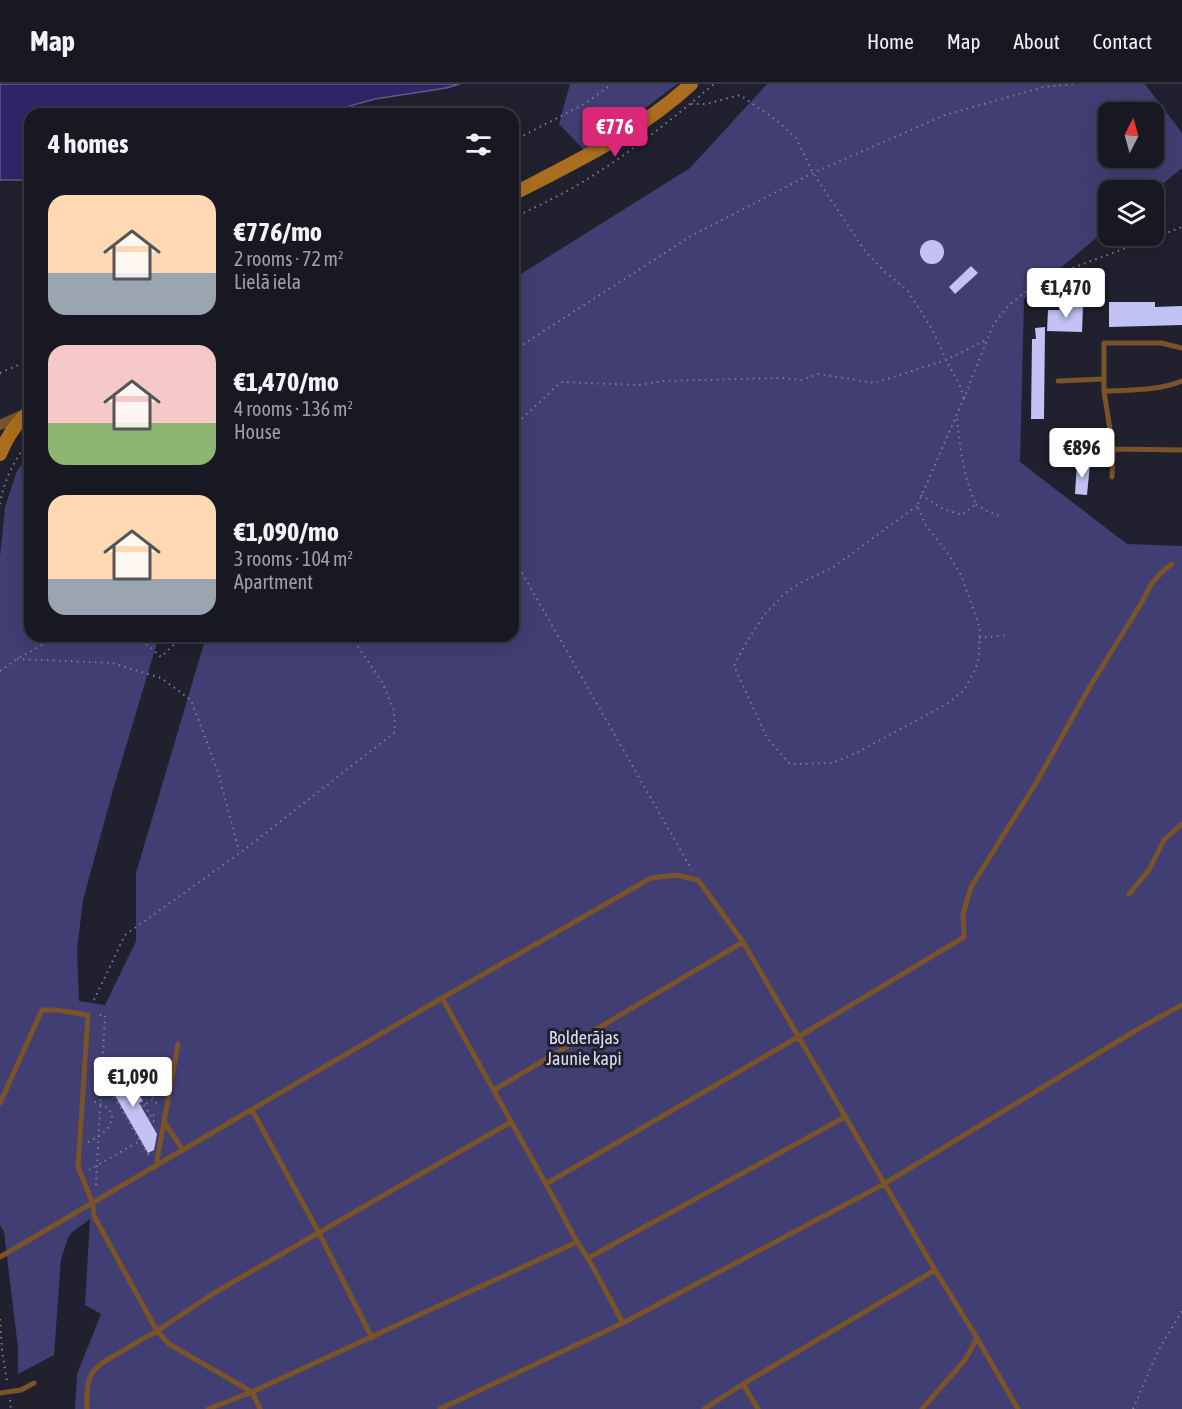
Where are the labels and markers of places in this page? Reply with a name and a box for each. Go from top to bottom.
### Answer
pin: €776 [579,107,651,158]
pin: €1,470 [1017,268,1115,319]
pin: €896 [1046,428,1118,479]
pin: €1,090 [84,1057,182,1108]

